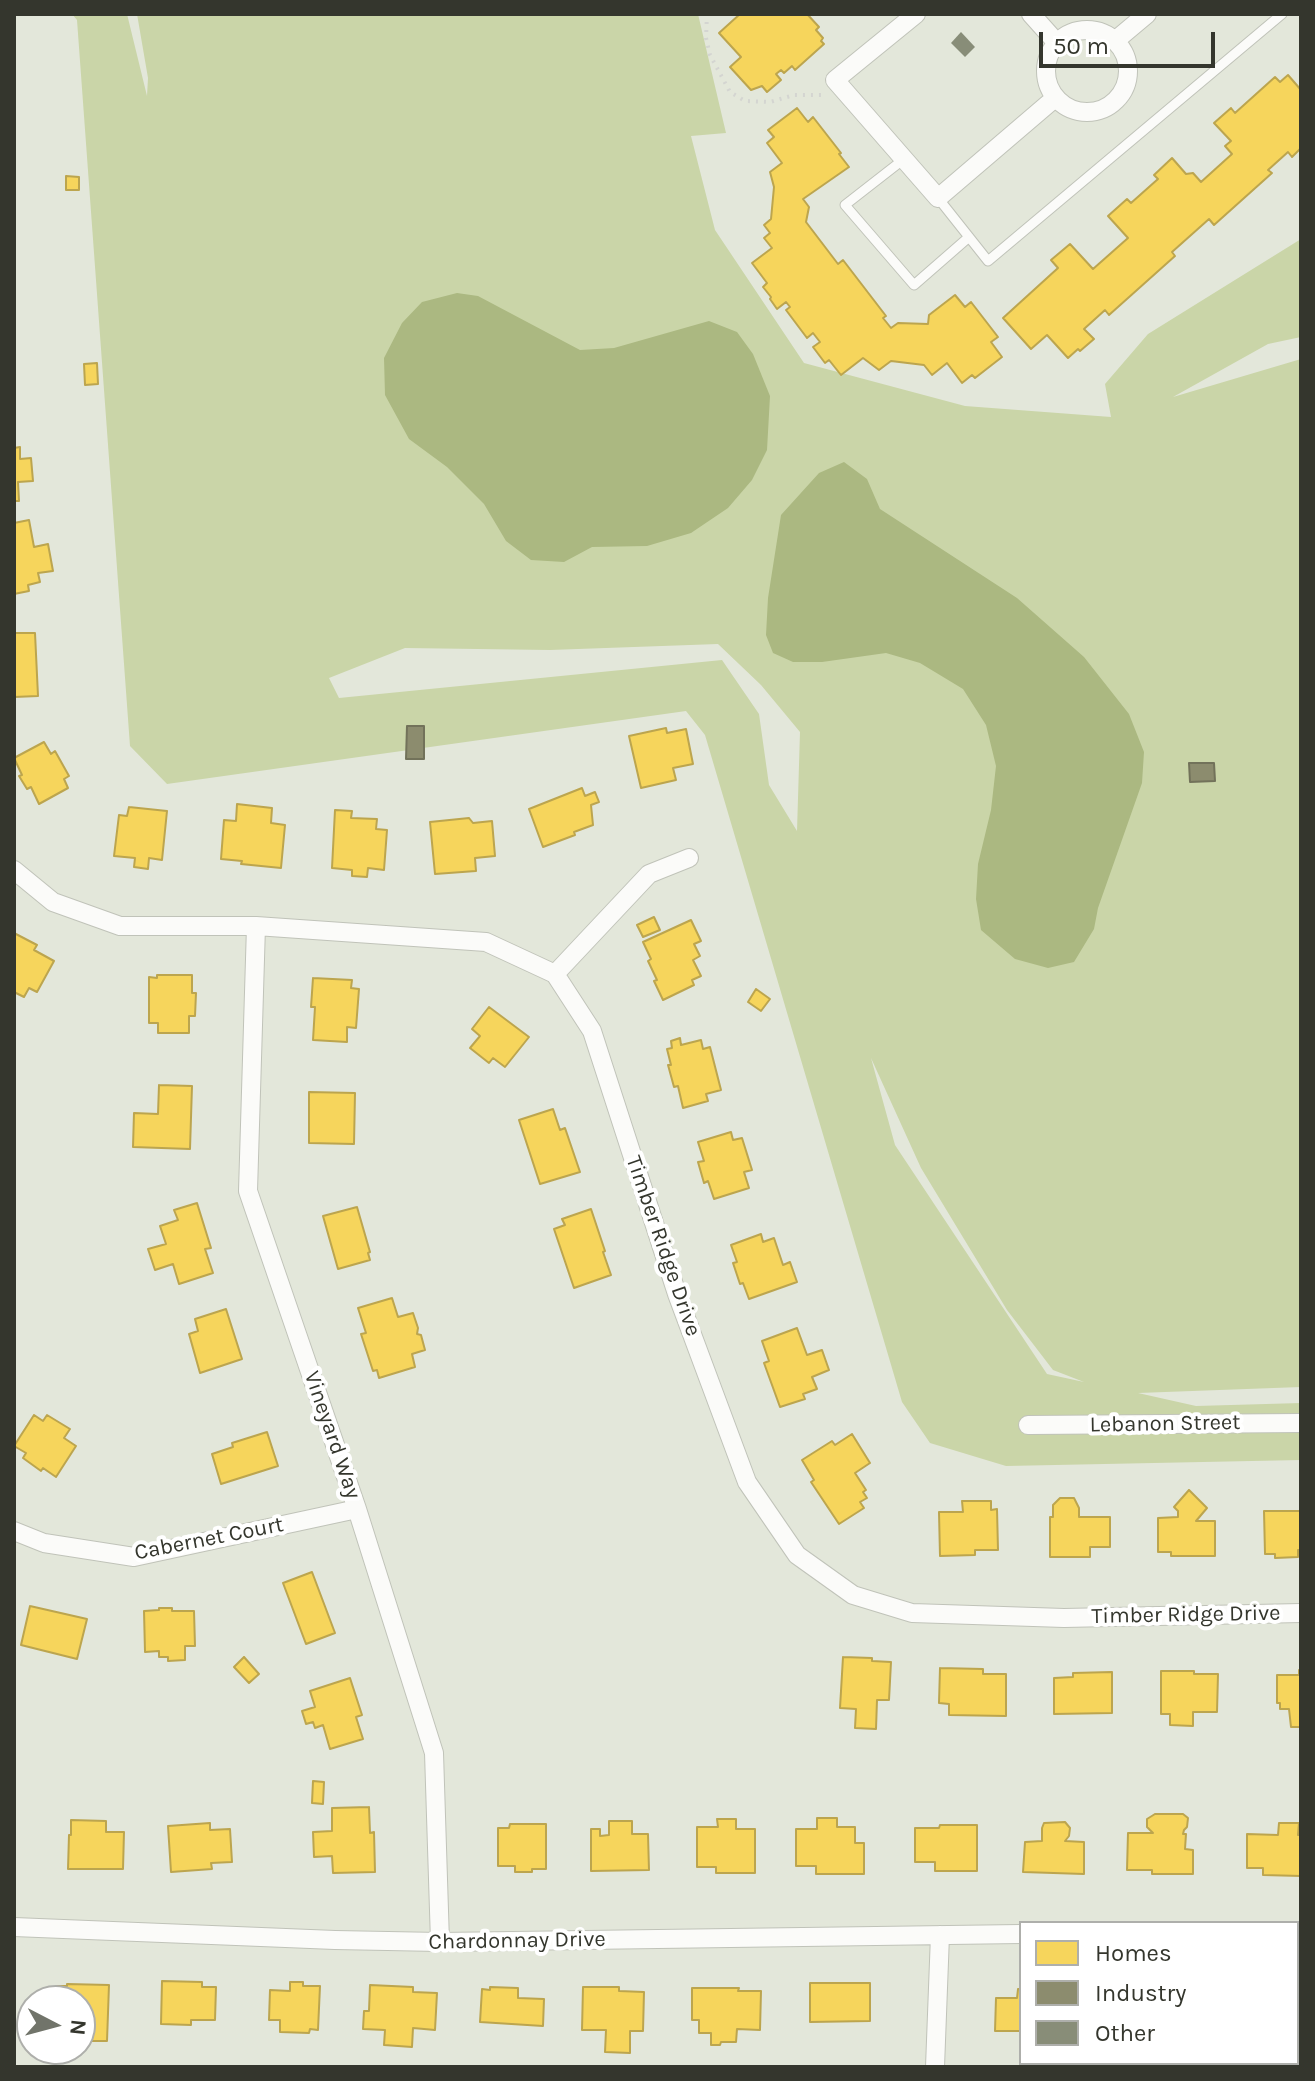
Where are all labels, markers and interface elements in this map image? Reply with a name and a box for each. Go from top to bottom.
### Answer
scale bar [1043,16,1219,66]
text: 50 m [1053,32,1109,60]
street label: Timber Ridge Drive [620,1152,706,1340]
street label: Vineyard Way [298,1368,366,1502]
street label: Lebanon Street [1089,1409,1241,1439]
street label: Cabernet Court [132,1512,286,1566]
street label: Timber Ridge Drive [1091,1600,1281,1630]
legend [1019,1921,1299,2065]
street label: Chardonnay Drive [428,1926,606,1956]
text: Homes [1095,1939,1172,1967]
text: Industry [1095,1979,1186,2007]
north arrow [16,1985,96,2065]
text: N [64,2018,92,2037]
text: Other [1095,2019,1155,2047]

